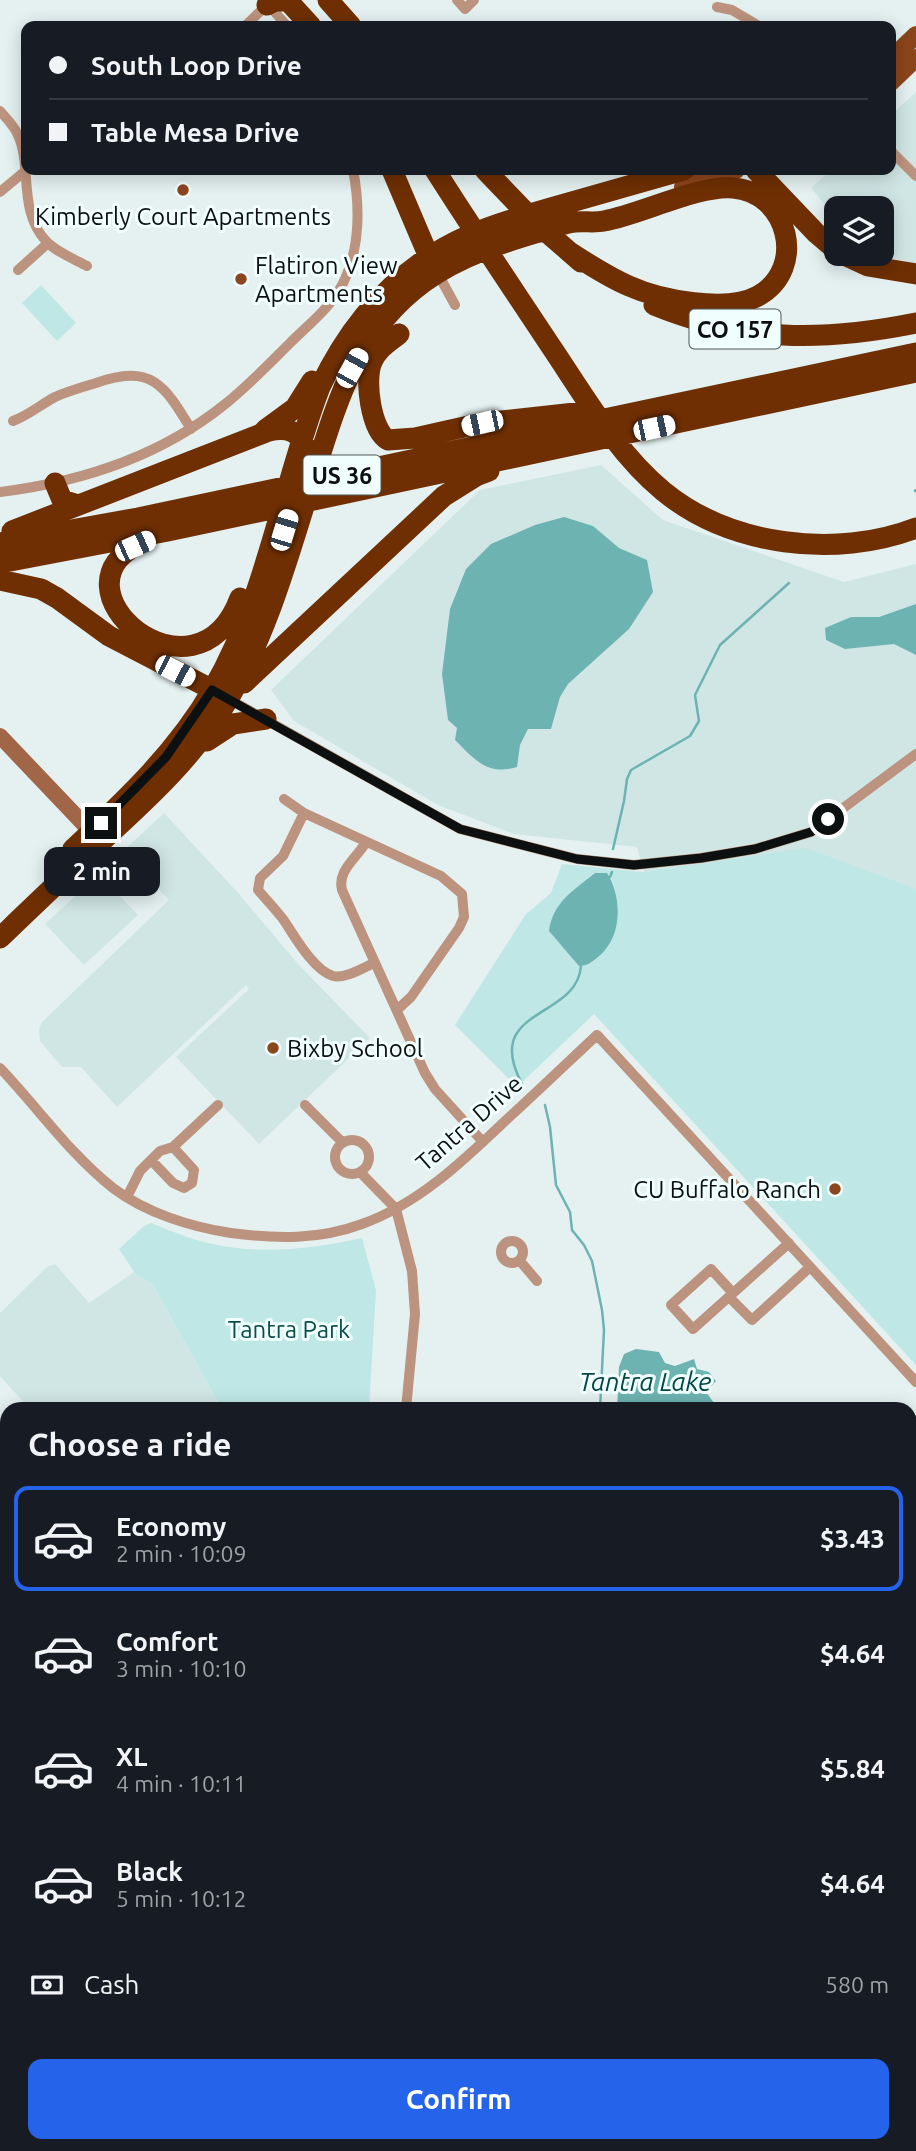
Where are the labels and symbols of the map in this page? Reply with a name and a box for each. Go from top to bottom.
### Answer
marker: Kimberly Court Apartments [175,182,191,198]
place label: Kimberly Court Apartments [35,203,331,230]
place label: Flatiron View Apartments [255,252,398,307]
marker: Flatiron View Apartments [233,271,249,287]
road number: CO 157 [690,310,780,348]
car [333,345,372,391]
car [460,408,505,438]
car [632,413,677,443]
road number: US 36 [304,456,380,495]
car [268,507,301,553]
car [112,528,159,564]
car [152,652,199,690]
route start [812,803,844,835]
route end [85,807,117,839]
callout: 2 min [43,848,159,896]
place label: Bixby School [287,1035,423,1062]
marker: Bixby School [265,1040,281,1056]
street label: Tantra Drive [411,1070,527,1176]
place label: CU Buffalo Ranch [633,1176,821,1203]
marker: CU Buffalo Ranch [827,1181,843,1197]
park label: Tantra Park [228,1316,350,1343]
water label: Tantra Lake [579,1367,711,1396]

